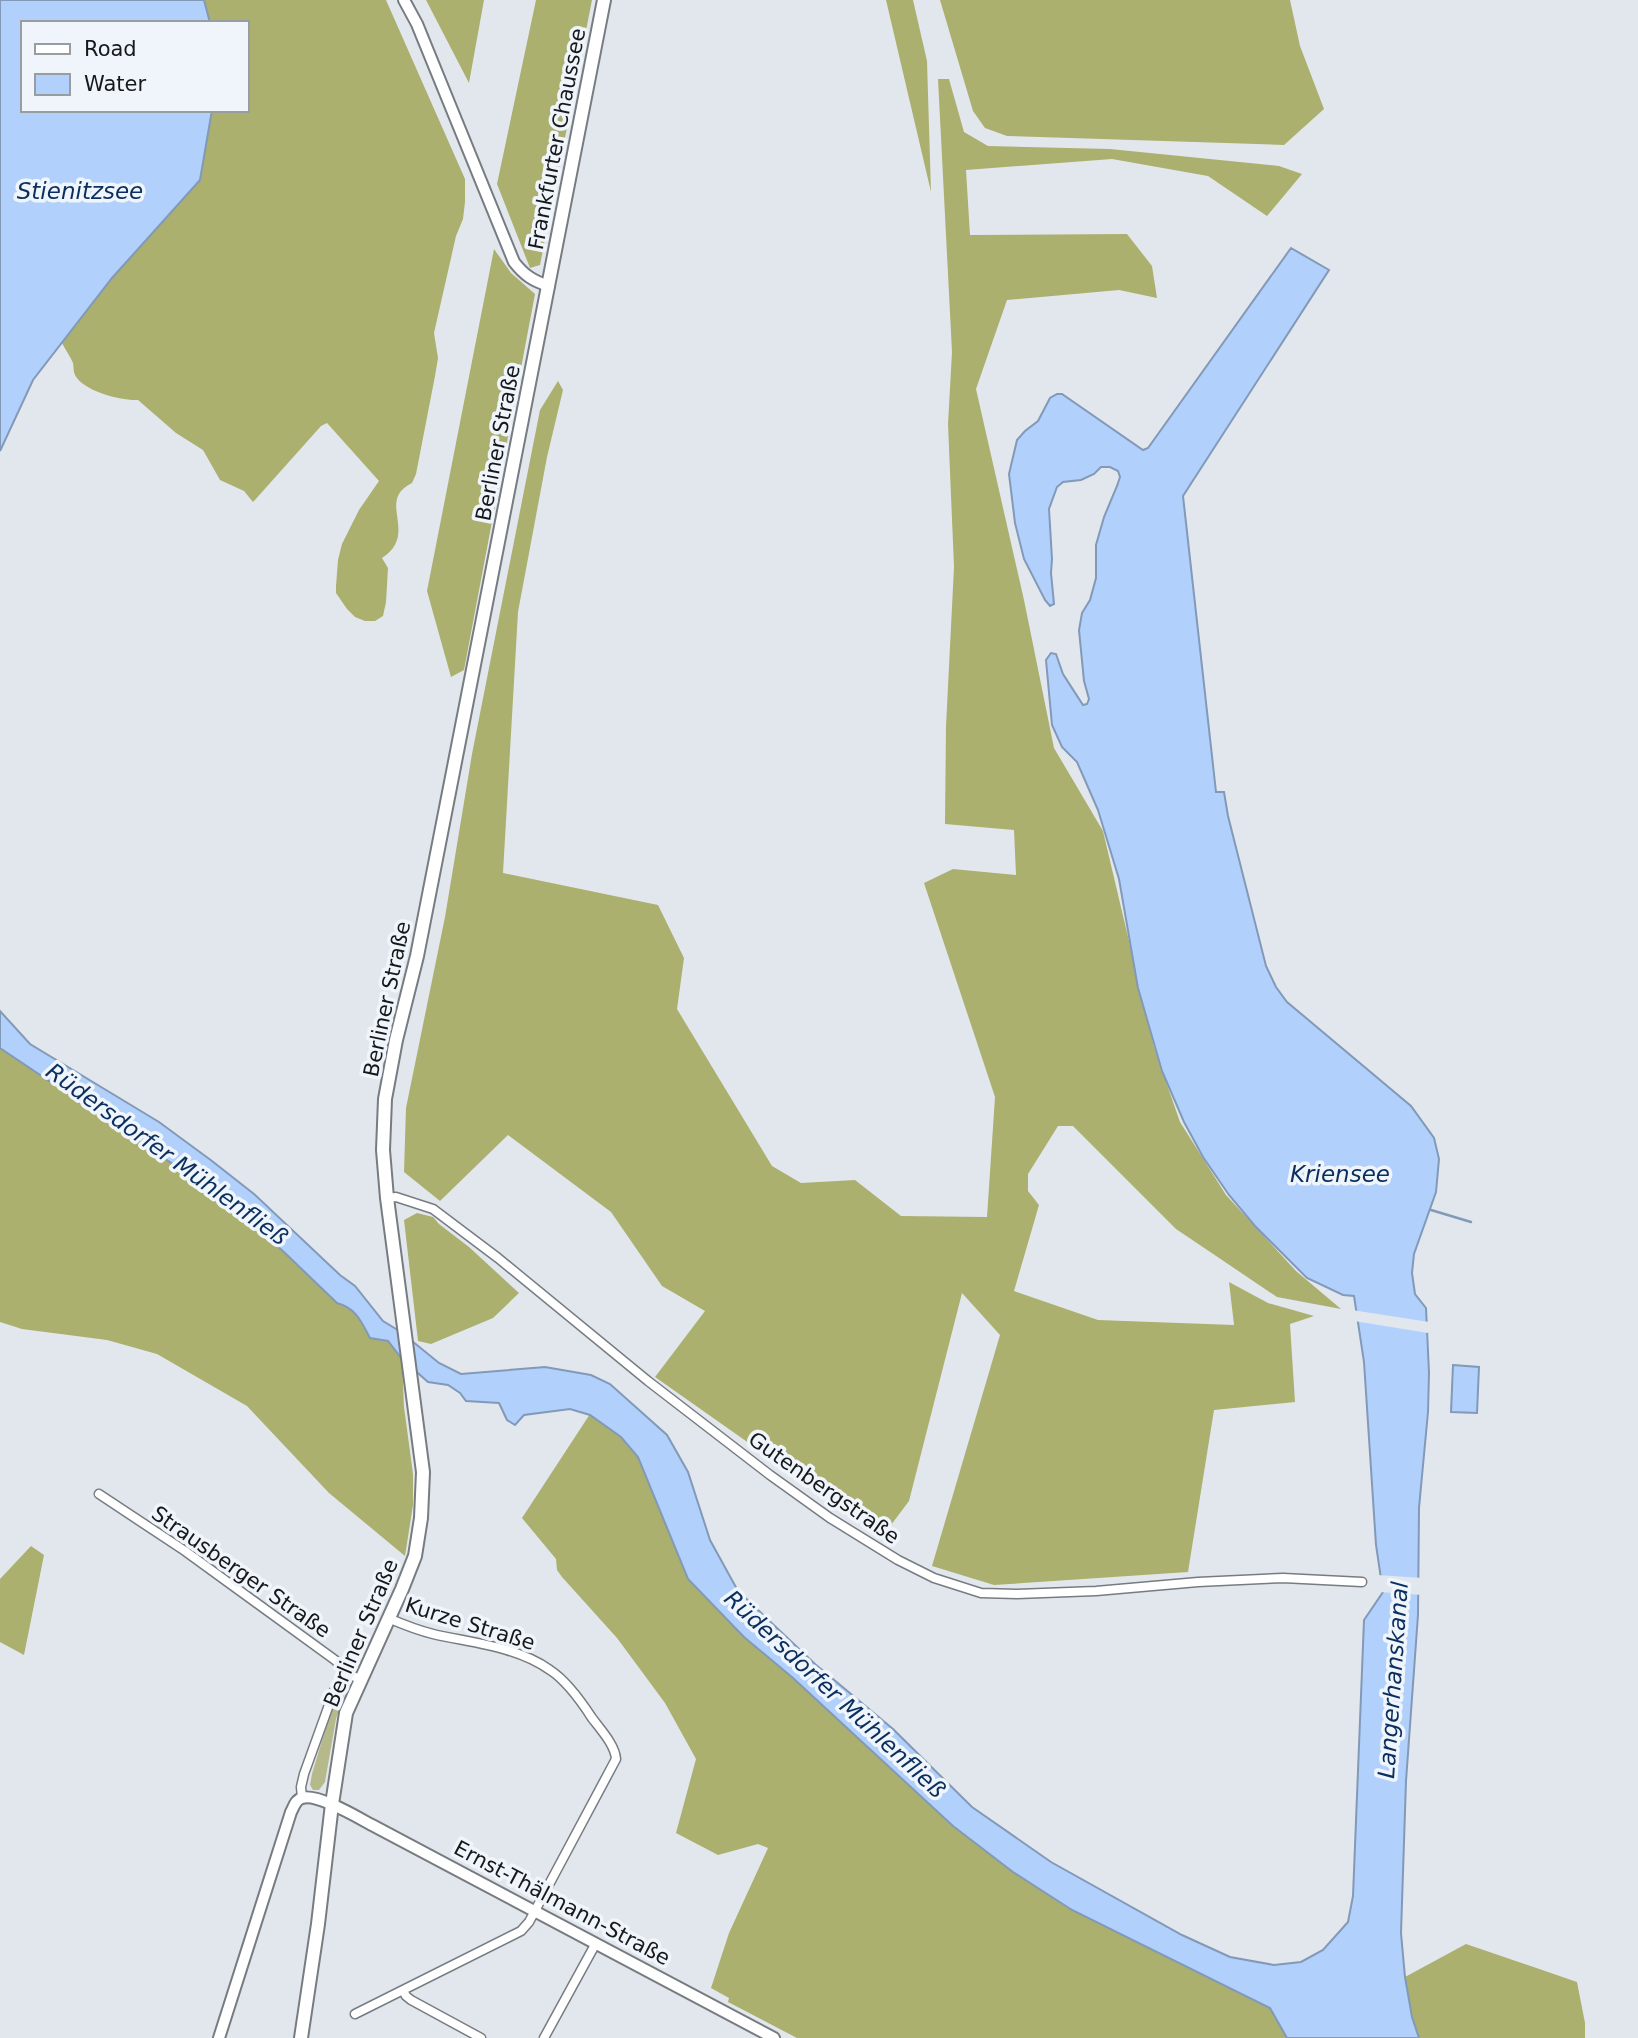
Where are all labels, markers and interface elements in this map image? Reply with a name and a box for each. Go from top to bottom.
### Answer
legend [21,21,248,112]
street label: Frankfurter Chaussee [524,26,590,252]
text: Road [84,37,137,61]
text: Water [84,72,146,96]
water label: Stienitzsee [17,178,143,204]
street label: Berliner Straße [471,363,525,523]
street label: Berliner Straße [359,919,415,1079]
water label: Rüdersdorfer Mühlenfließ [41,1058,293,1250]
water label: Kriensee [1290,1161,1390,1187]
street label: Gutenbergstraße [744,1427,904,1549]
street label: Strausberger Straße [147,1501,335,1643]
street label: Berliner Straße [319,1555,403,1711]
water label: Langerhanskanal [1373,1580,1413,1779]
water label: Rüdersdorfer Mühlenfließ [719,1585,951,1803]
street label: Kurze Straße [402,1593,538,1655]
street label: Ernst-Thälmann-Straße [450,1836,674,1970]

